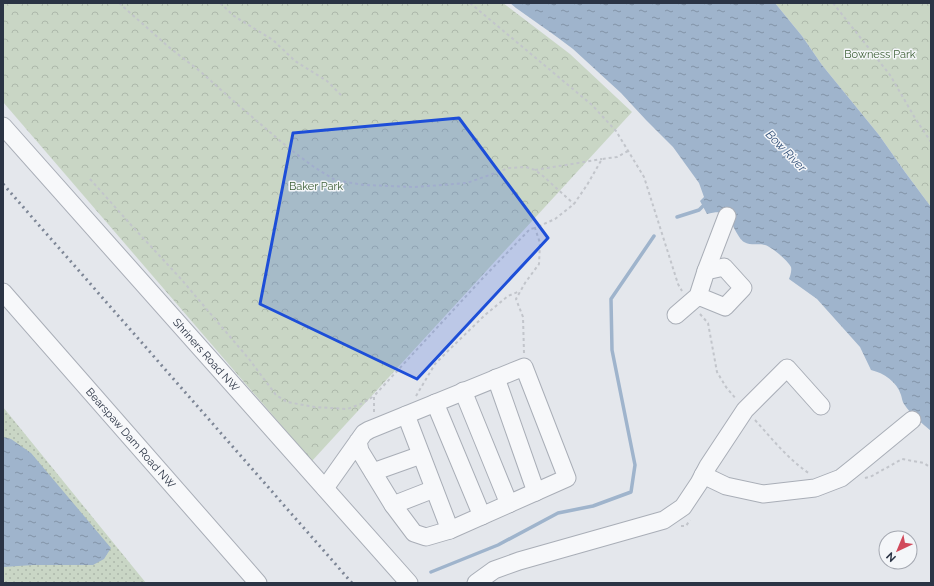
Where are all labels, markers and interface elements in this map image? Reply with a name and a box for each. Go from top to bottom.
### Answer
park label: Bowness Park [844,48,916,61]
water label: Bow River [763,127,810,175]
park label: Baker Park [289,180,343,193]
street label: Shriners Road NW [170,315,242,394]
street label: Bearspaw Dam Road NW [83,385,179,491]
north arrow [878,530,918,570]
text: N [884,549,899,564]

